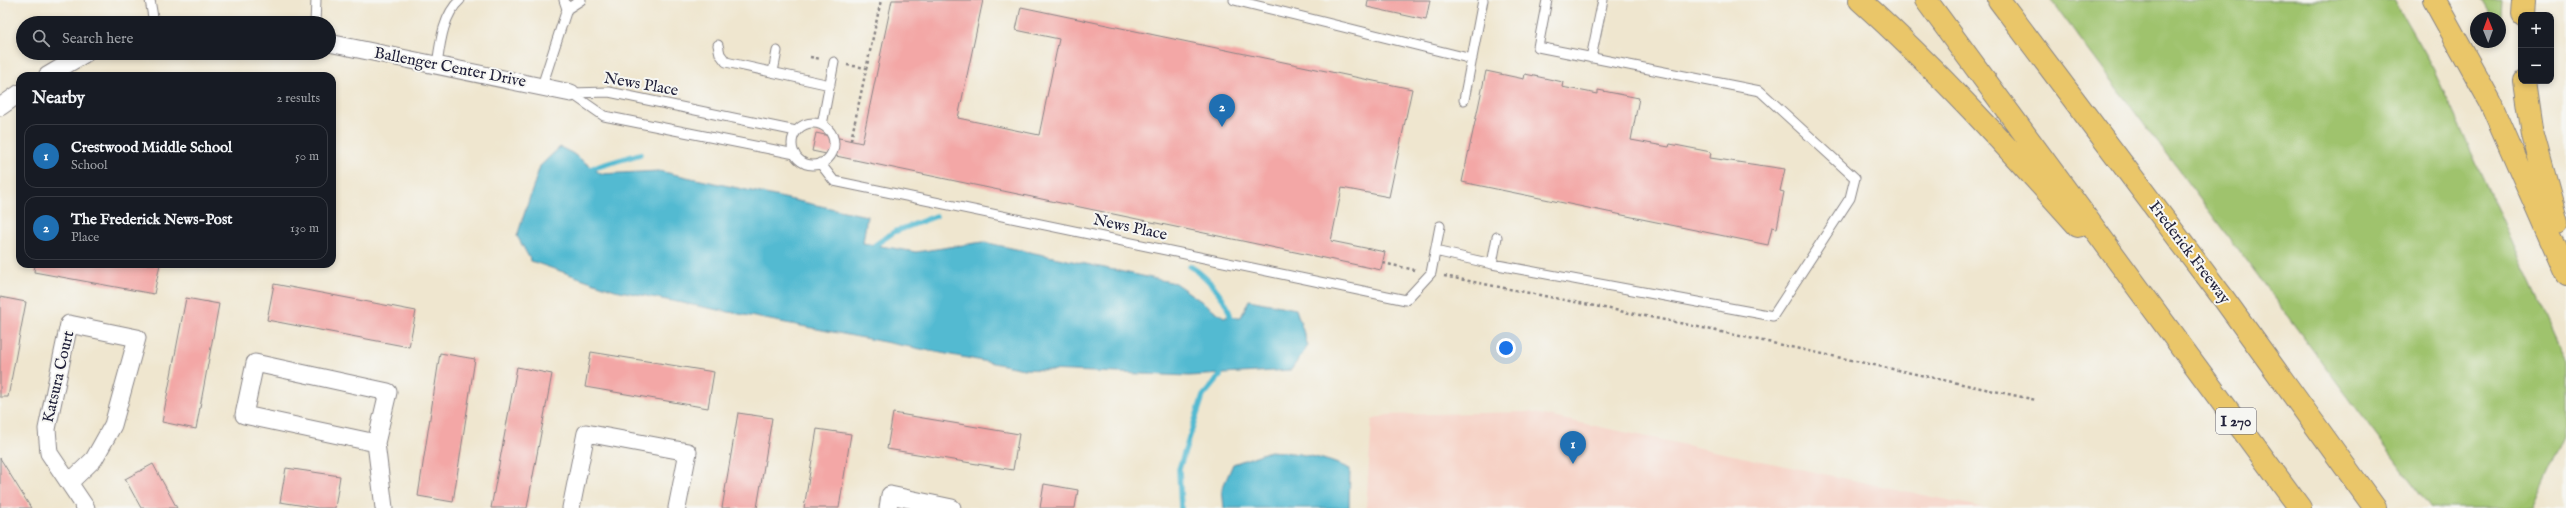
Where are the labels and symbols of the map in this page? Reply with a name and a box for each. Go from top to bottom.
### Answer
north arrow [2470,12,2506,48]
street label: Ballenger Center Drive [372,43,528,93]
street label: News Place [602,69,680,101]
pin: 2 [1209,94,1235,127]
street label: Frederick Freeway [2144,198,2234,309]
street label: News Place [1091,210,1169,246]
street label: Katsura Court [39,329,79,425]
your location [1496,338,1516,358]
road number: I 270 [2216,408,2256,434]
pin: 1 [1560,431,1586,464]

